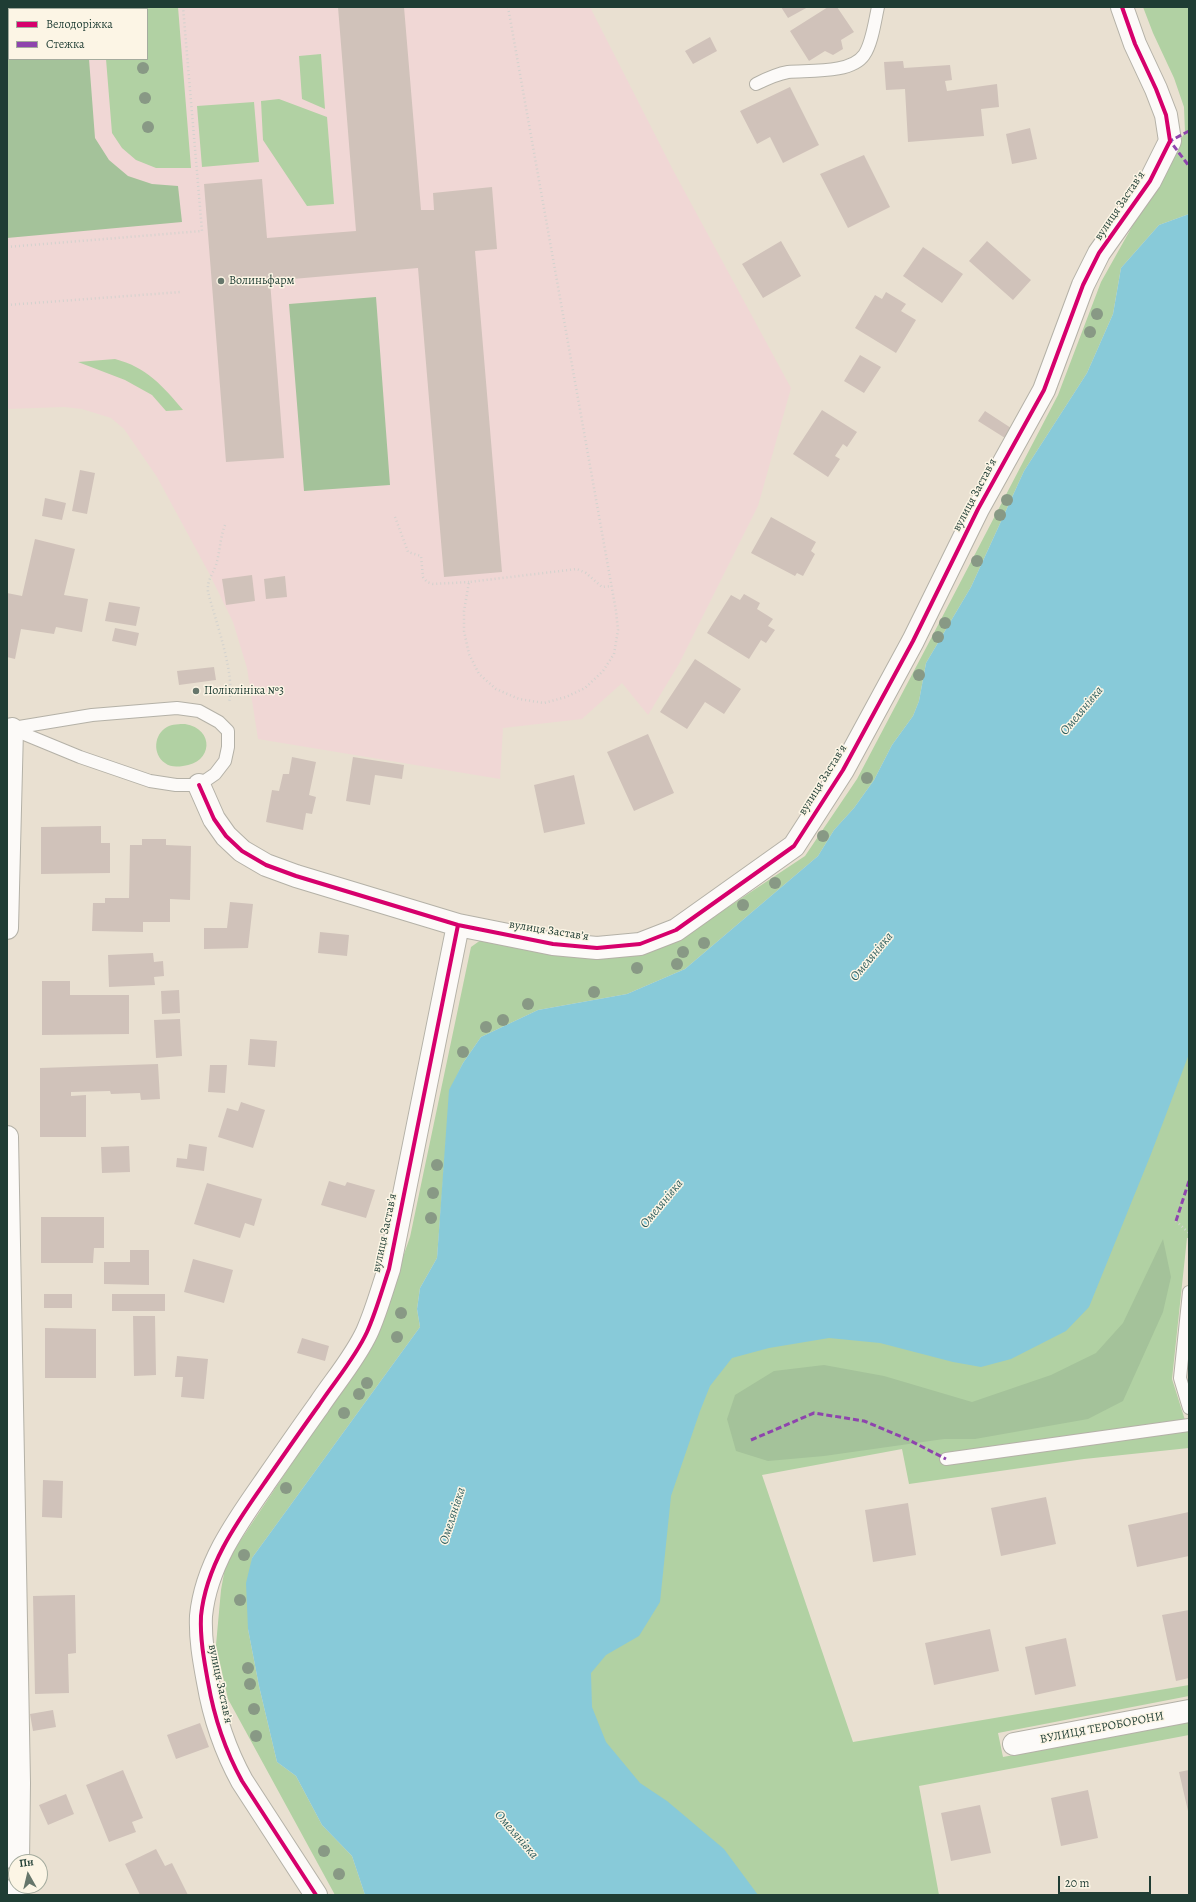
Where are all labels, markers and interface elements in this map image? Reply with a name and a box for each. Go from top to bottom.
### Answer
legend [8,8,148,60]
text: Велодоріжка [46,16,113,32]
text: Стежка [46,36,85,52]
street label: вулиця Заставʼя [1092,169,1148,243]
place label: Волиньфарм [229,274,295,288]
marker: Волиньфарм [216,276,226,286]
street label: вулиця Заставʼя [950,456,1000,534]
water label: Омелянівка [1057,683,1107,739]
place label: Поліклініка №3 [204,684,284,698]
marker: Поліклініка №3 [191,686,201,696]
street label: вулиця Заставʼя [796,742,850,818]
street label: вулиця Заставʼя [508,918,590,944]
water label: Омелянівка [847,929,897,985]
water label: Омелянівка [637,1176,687,1232]
street label: вулиця Заставʼя [370,1192,400,1274]
water label: Омелянівка [436,1485,470,1547]
street label: вулиця Заставʼя [205,1643,235,1725]
street label: ВУЛИЦЯ ТЕРОБОРОНИ [1039,1709,1165,1747]
water label: Омелянівка [491,1808,541,1862]
north arrow [8,1854,48,1894]
text: Пн [18,1854,35,1871]
scale bar [1060,1868,1153,1894]
text: 20 m [1065,1875,1089,1891]

